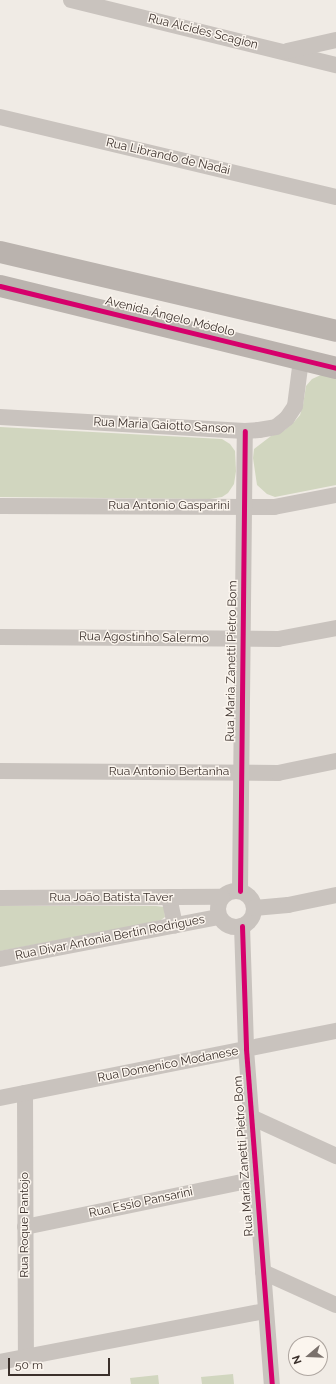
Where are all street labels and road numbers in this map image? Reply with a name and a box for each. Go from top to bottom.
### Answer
street label: Rua Alcides Scagion [146,11,260,53]
street label: Rua Librando de Nadai [105,136,231,178]
street label: Avenida Ângelo Módolo [104,294,236,340]
street label: Rua Maria Gaiotto Sanson [93,415,235,437]
street label: Rua Antonio Gasparini [108,499,230,513]
street label: Rua Maria Zanetti Pietro Bom [223,580,241,742]
street label: Rua Agostinho Salermo [79,630,209,646]
street label: Rua Antonio Bertanha [109,765,229,779]
street label: Rua João Batista Taver [49,891,173,905]
street label: Rua Divar Antonia Bertin Rodrigues [14,912,206,964]
street label: Rua Domenico Modanese [96,1044,240,1086]
street label: Rua Maria Zanetti Pietro Bom [231,1075,257,1237]
street label: Rua Roque Pantojo [18,1172,32,1278]
street label: Rua Essio Pansarini [88,1185,194,1221]

